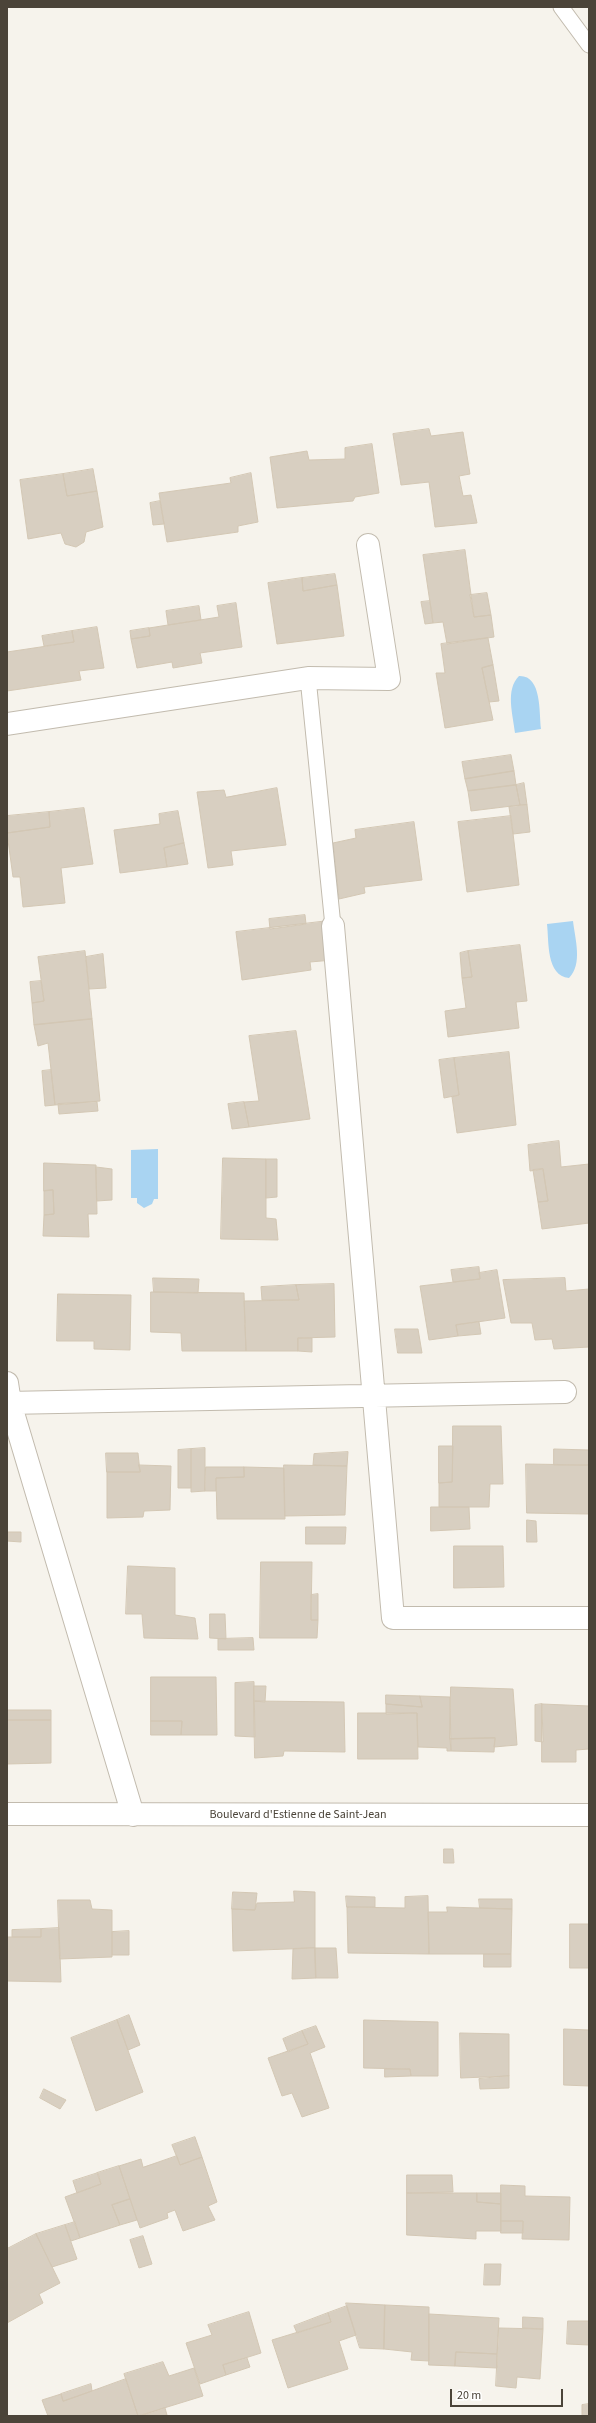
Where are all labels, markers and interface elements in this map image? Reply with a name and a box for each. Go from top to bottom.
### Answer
street label: Boulevard d'Estienne de Saint-Jean [209,1808,387,1822]
scale bar [452,2381,565,2407]
text: 20 m [457,2387,481,2404]

